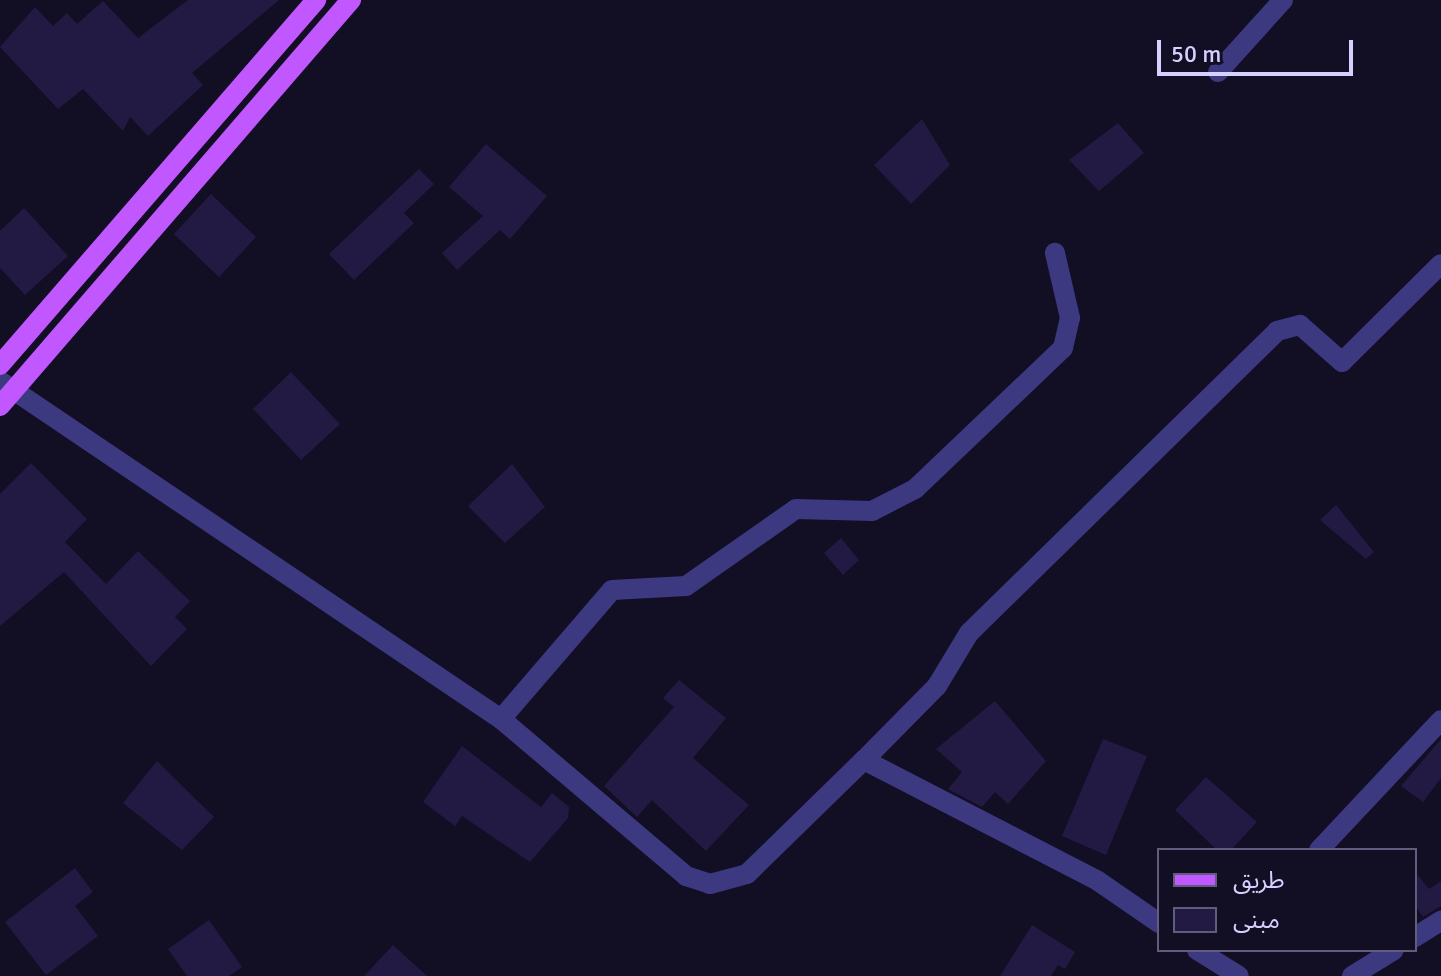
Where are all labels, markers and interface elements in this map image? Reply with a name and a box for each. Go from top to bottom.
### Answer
scale bar [1161,24,1357,74]
text: 50 m [1171,39,1221,69]
legend [1157,848,1417,952]
text: طريق [1233,865,1285,895]
text: مبنى [1233,905,1280,935]

